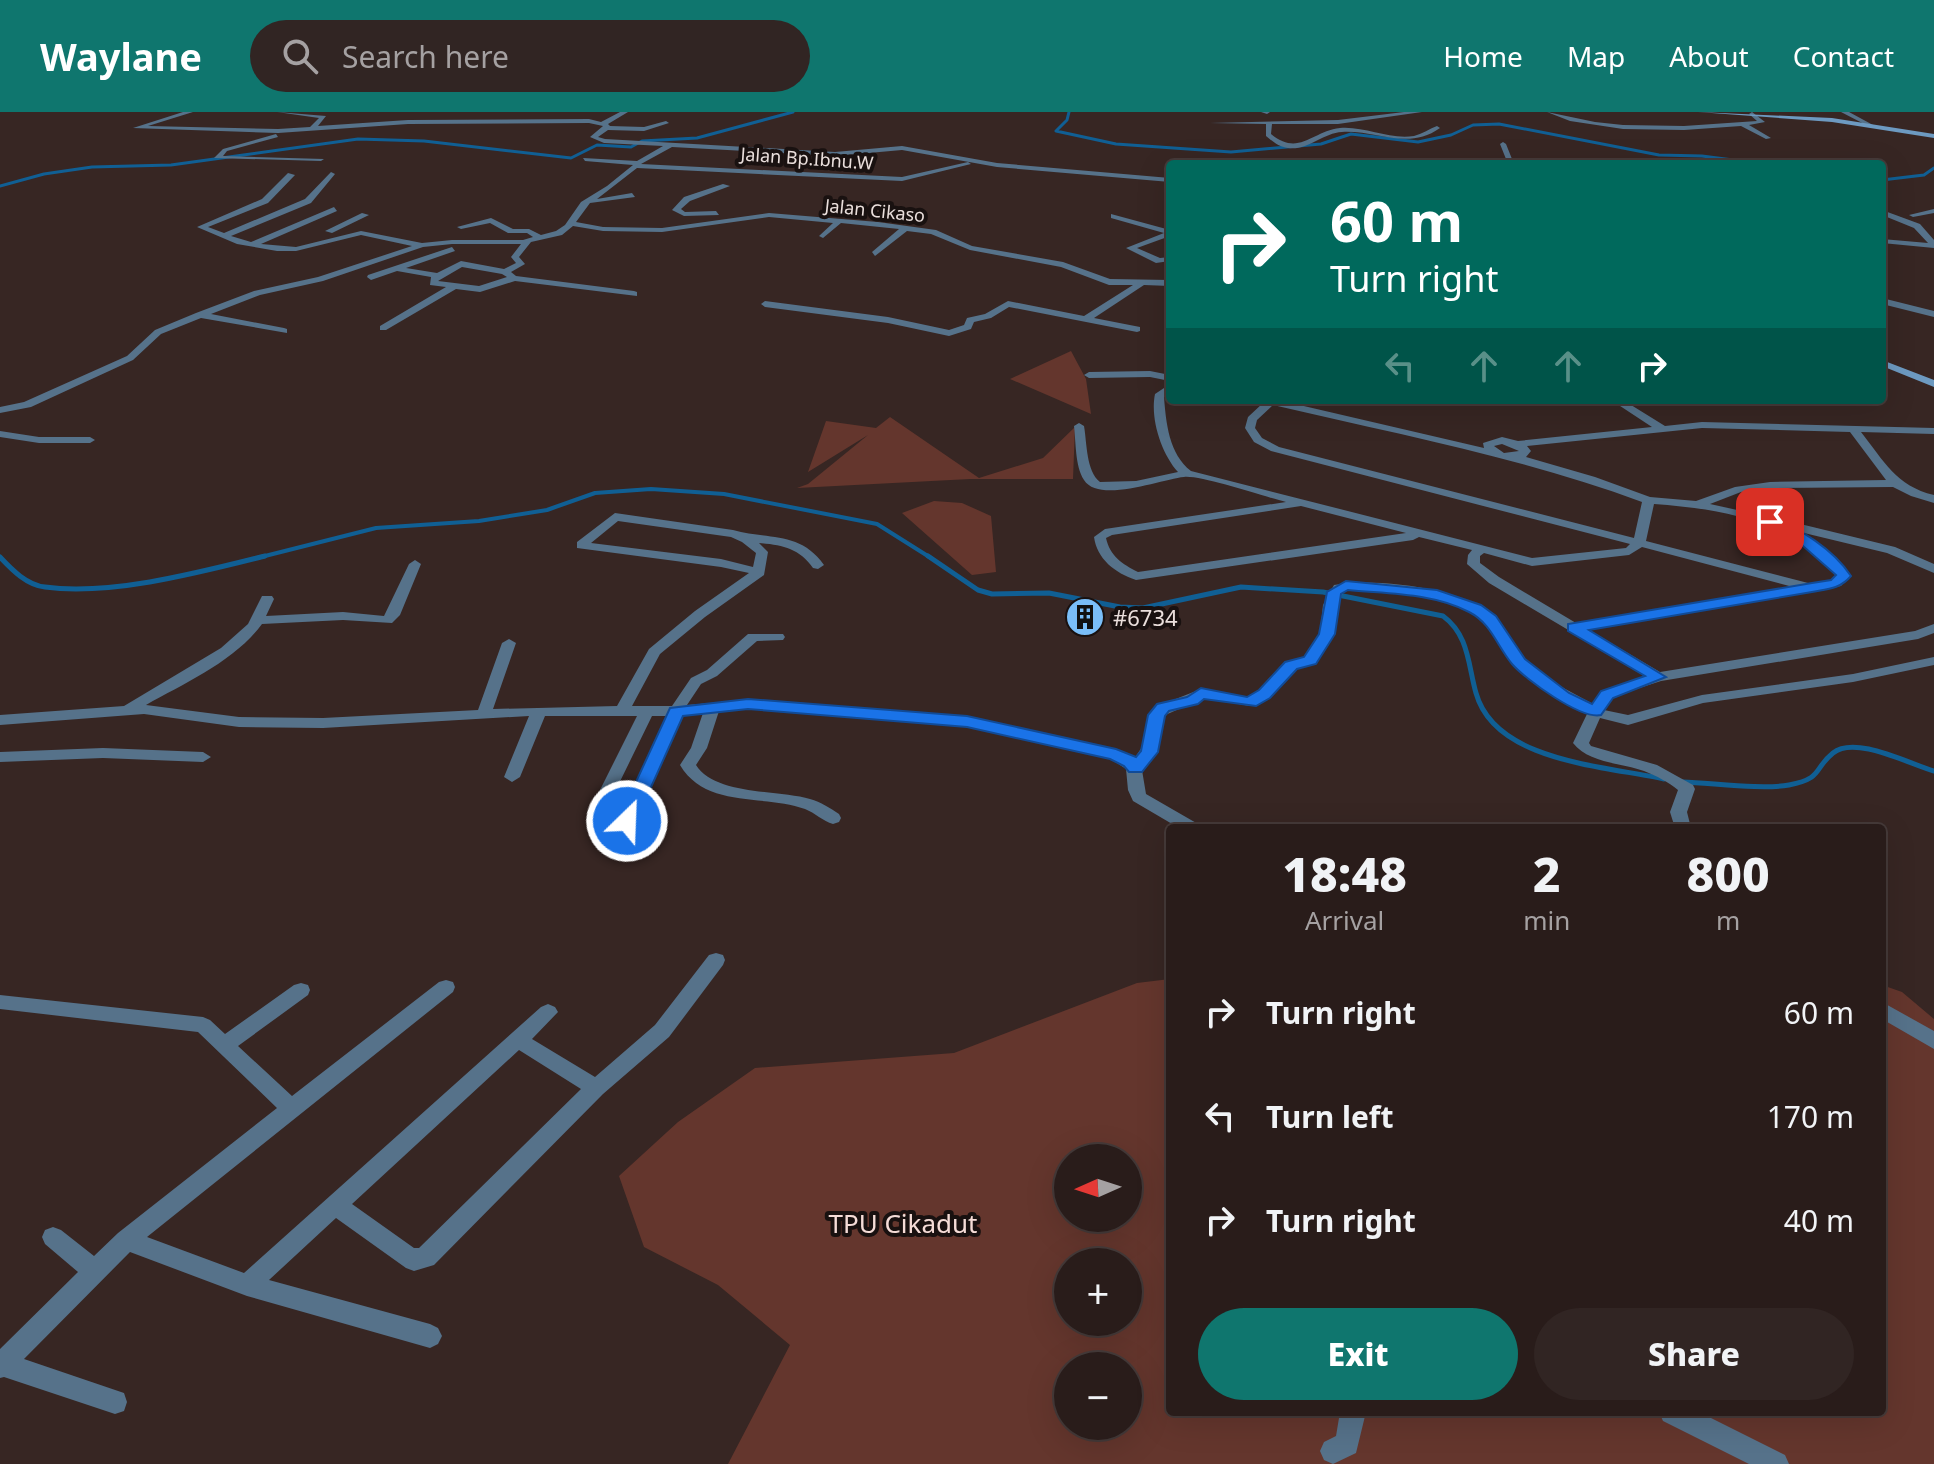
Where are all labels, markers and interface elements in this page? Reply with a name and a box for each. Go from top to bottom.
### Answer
search box [250,20,810,92]
text: Waylane [40,30,202,82]
icon: search [278,34,322,78]
text: Search here [342,36,509,77]
text: Home [1443,37,1523,75]
text: Map [1567,37,1625,75]
text: About [1669,37,1749,75]
text: Contact [1793,37,1894,75]
street label: Jalan Bp.Ibnu.W [738,141,874,175]
text: 60 m [1330,182,1463,258]
icon: right [1198,192,1302,296]
street label: Jalan Cikaso [822,193,926,227]
text: Turn right [1330,254,1498,303]
icon: left [1378,344,1422,388]
icon: ahead [1462,344,1506,388]
icon: ahead [1546,344,1590,388]
icon: right [1630,344,1674,388]
pin [1736,488,1804,556]
icon: arrive [1748,500,1792,544]
building icon: #6734 [1064,596,1106,638]
place label: #6734 [1113,602,1178,632]
position arrow [585,779,669,863]
text: 18:48 [1282,841,1407,906]
text: 2 [1533,841,1561,906]
text: 800 [1687,841,1770,906]
text: Arrival [1305,902,1384,938]
text: min [1523,902,1570,938]
text: m [1716,902,1740,938]
icon: right [1198,990,1242,1034]
text: Turn right [1266,992,1416,1033]
text: 60 m [1784,992,1854,1033]
icon: left [1198,1094,1242,1138]
text: Turn left [1266,1096,1394,1137]
text: 170 m [1767,1096,1854,1137]
north arrow [1054,1144,1142,1232]
map controls [1054,1144,1142,1440]
icon: right [1198,1198,1242,1242]
text: Turn right [1266,1200,1416,1241]
text: 40 m [1784,1200,1854,1241]
park label: TPU Cikadut [828,1205,978,1241]
button: + [1054,1248,1142,1336]
button: Exit [1198,1308,1518,1400]
button: Share [1534,1308,1854,1400]
button: − [1054,1352,1142,1440]

